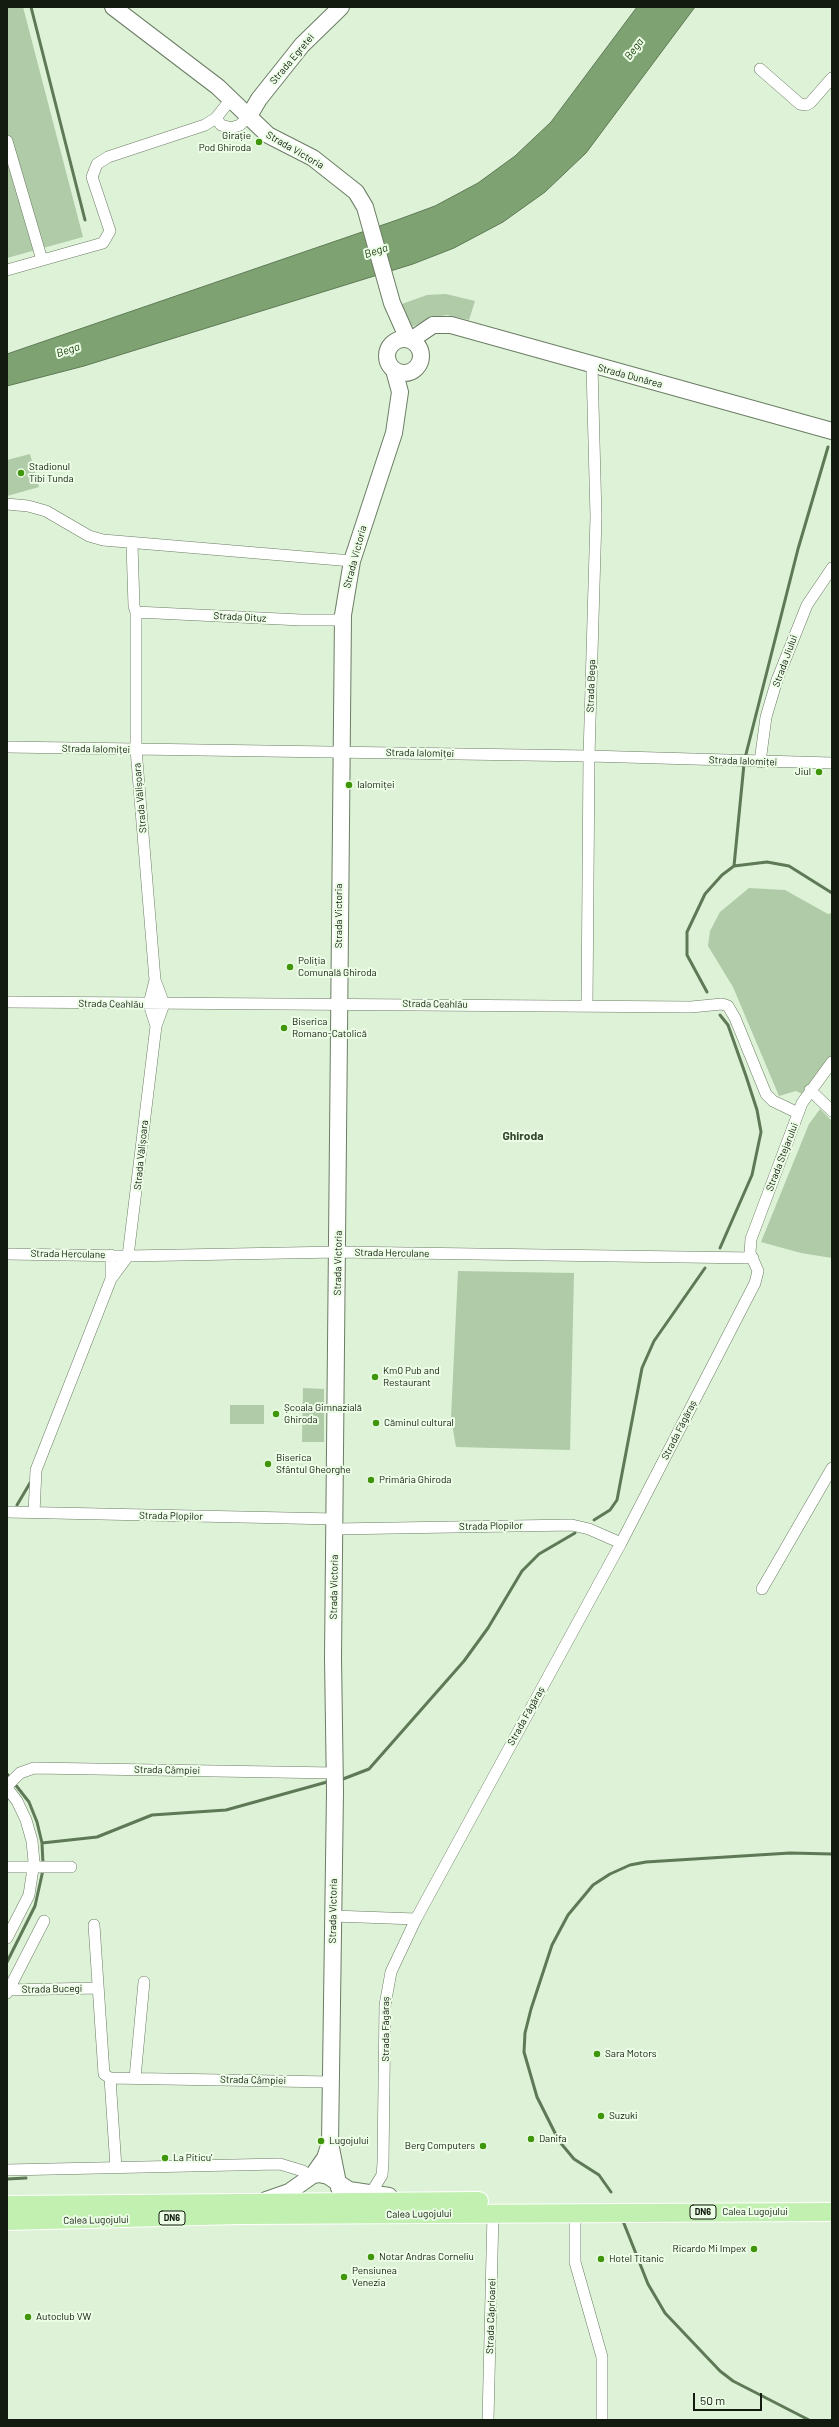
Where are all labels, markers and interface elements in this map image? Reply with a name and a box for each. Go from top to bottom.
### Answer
street label: Strada Egretei [267,31,317,87]
water label: Bega [622,35,646,63]
street label: Strada Victoria [264,129,326,171]
place label: Girație Pod Ghiroda [199,130,251,154]
marker: Girație Pod Ghiroda [254,137,264,147]
water label: Bega [363,241,389,261]
water label: Bega [55,340,81,360]
street label: Strada Dunărea [596,362,664,390]
place label: Stadionul Tibi Tunda [29,461,74,484]
marker: Stadionul Tibi Tunda [16,468,26,478]
street label: Strada Victoria [341,524,369,590]
street label: Strada Oituz [213,610,267,624]
street label: Strada Jiului [770,633,800,689]
street label: Strada Bega [584,659,598,713]
street label: Strada Ialomiței [62,742,130,756]
street label: Strada Ialomiței [386,746,454,760]
street label: Strada Ialomiței [709,754,777,768]
street label: Strada Vălișoara [131,762,149,834]
place label: Jiul [795,766,811,778]
marker: Jiul [814,767,824,777]
place label: Ialomiței [357,779,395,791]
marker: Ialomiței [344,780,354,790]
street label: Strada Victoria [333,884,345,948]
place label: Poliția Comunală Ghiroda [298,955,377,978]
marker: Poliția Comunală Ghiroda [285,962,295,972]
street label: Strada Ceahlău [78,997,144,1011]
street label: Strada Ceahlău [402,997,468,1011]
place label: Biserica Romano-Catolică [292,1016,367,1040]
marker: Biserica Romano-Catolică [279,1023,289,1033]
street label: Strada Vălișoara [131,1119,151,1191]
street label: Strada Stejarului [763,1121,801,1193]
district label: Ghiroda [502,1129,544,1143]
street label: Strada Victoria [331,1231,345,1295]
street label: Strada Herculane [354,1246,430,1260]
street label: Strada Herculane [30,1247,106,1261]
place label: Km0 Pub and Restaurant [383,1365,440,1388]
marker: Km0 Pub and Restaurant [370,1372,380,1382]
street label: Strada Făgăraș [659,1398,699,1462]
place label: Școala Gimnazială Ghiroda [284,1402,362,1426]
marker: Școala Gimnazială Ghiroda [271,1409,281,1419]
place label: Căminul cultural [384,1417,454,1429]
marker: Căminul cultural [371,1418,381,1428]
place label: Biserica Sfântul Gheorghe [276,1452,351,1476]
marker: Biserica Sfântul Gheorghe [263,1459,273,1469]
place label: Primăria Ghiroda [379,1474,451,1486]
marker: Primăria Ghiroda [366,1475,376,1485]
street label: Strada Plopilor [139,1509,203,1523]
street label: Strada Plopilor [459,1519,523,1533]
street label: Strada Victoria [327,1555,341,1619]
street label: Strada Făgăraș [505,1685,547,1747]
street label: Strada Câmpiei [134,1763,200,1777]
street label: Strada Victoria [326,1879,340,1943]
street label: Strada Bucegi [22,1982,82,1996]
street label: Strada Făgăraș [380,1996,392,2062]
place label: Sara Motors [605,2048,657,2060]
marker: Sara Motors [592,2049,602,2059]
street label: Strada Câmpiei [220,2073,286,2087]
place label: Suzuki [609,2110,638,2122]
marker: Suzuki [596,2111,606,2121]
place label: Danifa [539,2133,567,2145]
marker: Danifa [526,2134,536,2144]
place label: Lugojului [329,2135,369,2147]
marker: Lugojului [316,2136,326,2146]
place label: Berg Computers [405,2140,475,2152]
marker: Berg Computers [478,2141,488,2151]
place label: La Piticu' [173,2152,212,2164]
marker: La Piticu' [160,2153,170,2163]
road number: DN6 [690,2205,716,2219]
street label: Calea Lugojului [722,2206,788,2218]
street label: Calea Lugojului [386,2207,452,2221]
road number: DN6 [159,2211,185,2225]
street label: Calea Lugojului [63,2213,129,2227]
place label: Ricardo Mi Impex [673,2243,746,2255]
marker: Ricardo Mi Impex [749,2244,759,2254]
place label: Notar Andras Corneliu [379,2251,474,2263]
marker: Notar Andras Corneliu [366,2252,376,2262]
place label: Hotel Titanic [609,2253,664,2265]
marker: Hotel Titanic [596,2254,606,2264]
place label: Pensiunea Venezia [352,2265,397,2288]
marker: Pensiunea Venezia [339,2272,349,2282]
street label: Strada Căprioarei [484,2278,498,2354]
place label: Autoclub VW [36,2311,91,2323]
marker: Autoclub VW [23,2312,33,2322]
scale bar [695,2385,764,2411]
text: 50 m [700,2393,725,2407]

